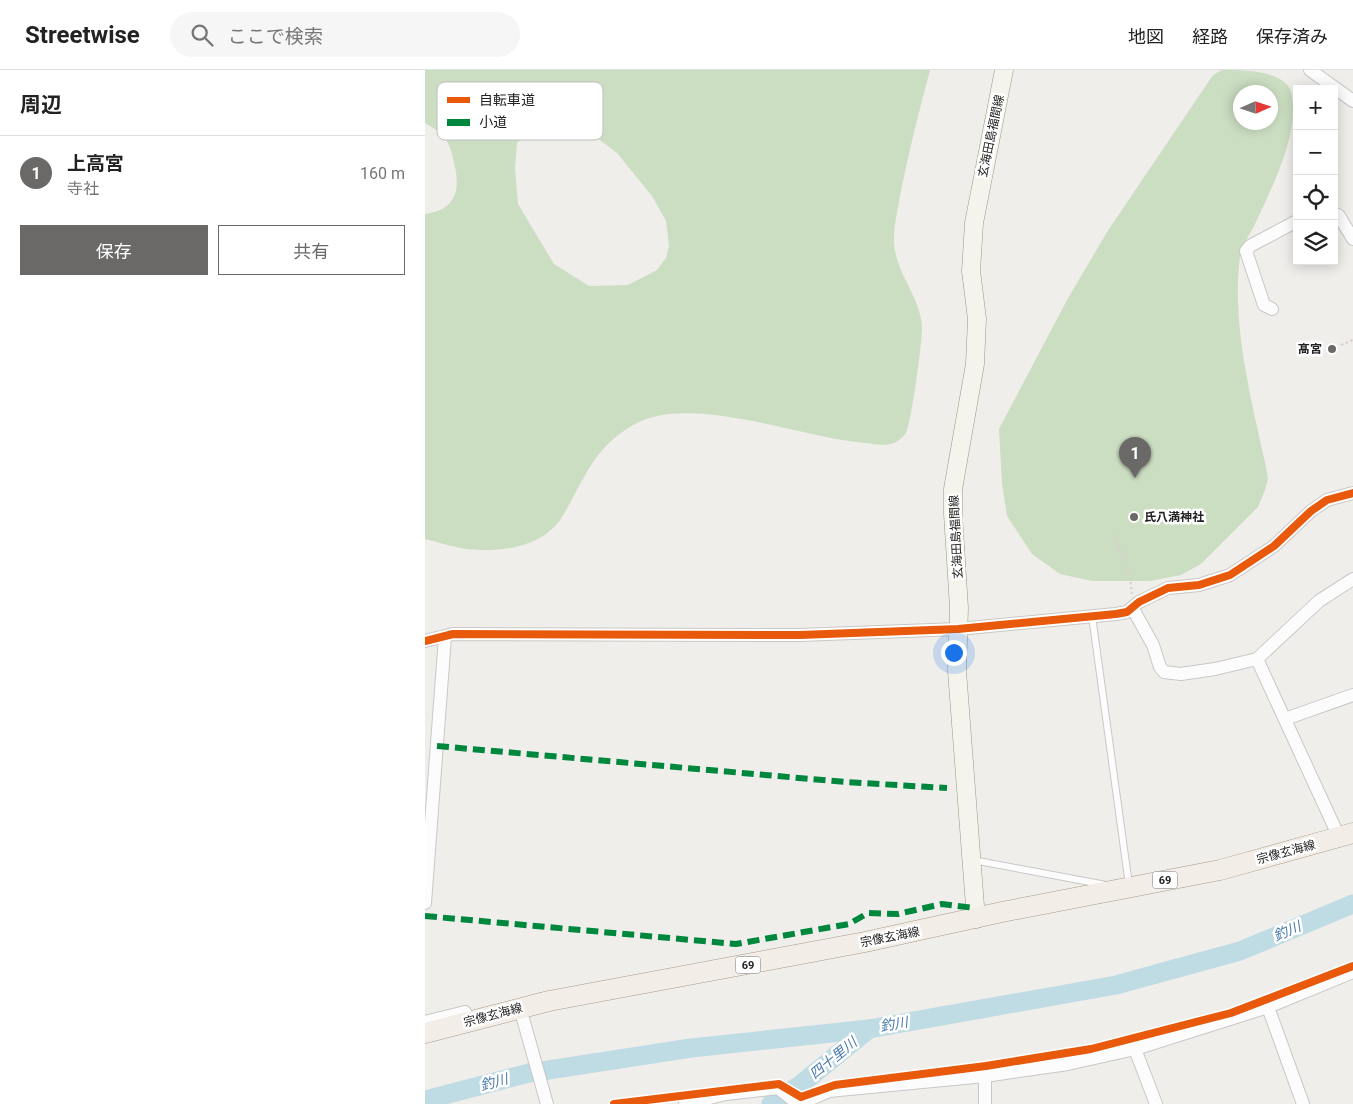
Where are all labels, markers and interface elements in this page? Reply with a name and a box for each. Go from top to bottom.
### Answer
search box [170,12,520,57]
text: Streetwise [25,21,140,49]
icon: search [188,21,216,49]
text: ここで検索 [228,25,323,48]
text: 地図 [1128,26,1164,47]
text: 経路 [1192,26,1228,47]
text: 保存済み [1256,26,1328,47]
legend [437,82,603,140]
north arrow [1233,85,1278,130]
map controls [1293,85,1338,265]
button: + [1293,85,1338,130]
text: 自転車道 [479,92,535,108]
text: 周辺 [20,93,62,117]
street label: 玄海田島福間線 [975,93,1007,179]
text: 小道 [479,114,507,130]
button: − [1293,130,1338,175]
text: 上高宮 [67,152,124,175]
text: 1 [31,164,41,183]
text: 160 m [360,164,405,183]
button: locate [1293,175,1338,220]
text: 寺社 [67,179,99,198]
button: layers [1293,220,1338,265]
button: 保存 [20,225,208,275]
button: 共有 [218,225,405,275]
place label: 髙宮 [1298,342,1322,356]
marker: 髙宮 [1326,343,1338,355]
pin: 1 [1119,437,1151,478]
street label: 玄海田島福間線 [947,495,965,579]
place label: 氏八満神社 [1144,510,1204,524]
marker: 氏八満神社 [1128,511,1140,523]
your location [941,640,967,666]
street label: 宗像玄海線 [1255,837,1317,867]
road number: 69 [1153,872,1177,888]
water label: 釣川 [1271,917,1305,944]
street label: 宗像玄海線 [859,924,921,950]
road number: 69 [735,956,761,974]
street label: 宗像玄海線 [462,1000,524,1030]
water label: 釣川 [879,1013,911,1034]
water label: 四十里川 [806,1033,861,1082]
water label: 釣川 [478,1070,512,1093]

